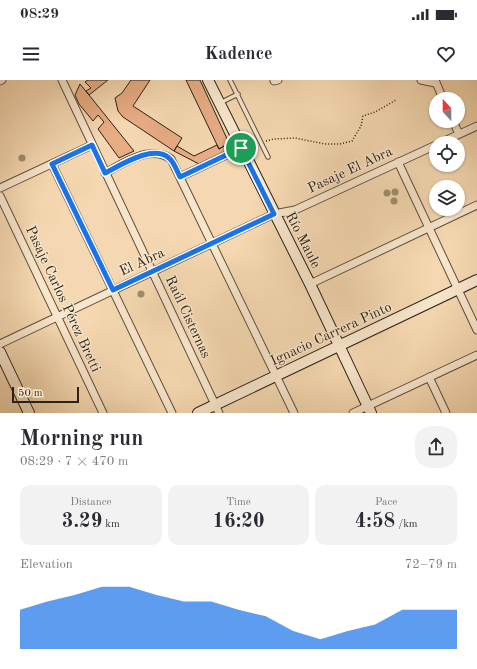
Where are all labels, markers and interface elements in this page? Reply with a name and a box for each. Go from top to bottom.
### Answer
text: 08:29 [20,7,59,22]
icon: menu [20,43,42,65]
icon: heart [435,43,457,65]
text: Kadence [204,45,273,63]
north arrow [429,92,465,128]
map controls [429,92,465,216]
pin [224,131,258,165]
button: locate [429,136,465,172]
icon: arrive [230,137,252,159]
street label: Pasaje El Abra [306,144,395,196]
button: layers [429,180,465,216]
street label: Río Maule [283,210,323,270]
street label: Pasaje Carlos Pérez Bretti [23,224,103,374]
street label: El Abra [117,246,167,278]
street label: Raúl Cisternas [163,274,213,360]
street label: Ignacio Carrera Pinto [268,300,394,368]
scale bar [12,385,79,404]
text: 50 m [18,388,43,399]
button: share [415,426,457,468]
text: Morning run [20,428,143,450]
text: 08:29 · 7 × 470 m [20,455,128,468]
text: Distance [70,497,112,508]
text: Time [226,497,251,508]
text: Pace [375,497,397,508]
text: 3.29 [62,512,102,532]
text: 16:20 [212,512,264,532]
text: 4:58 [355,512,395,532]
text: km [102,519,120,530]
text: /km [395,519,418,530]
text: Elevation [20,558,73,571]
text: 72–79 m [405,558,457,571]

